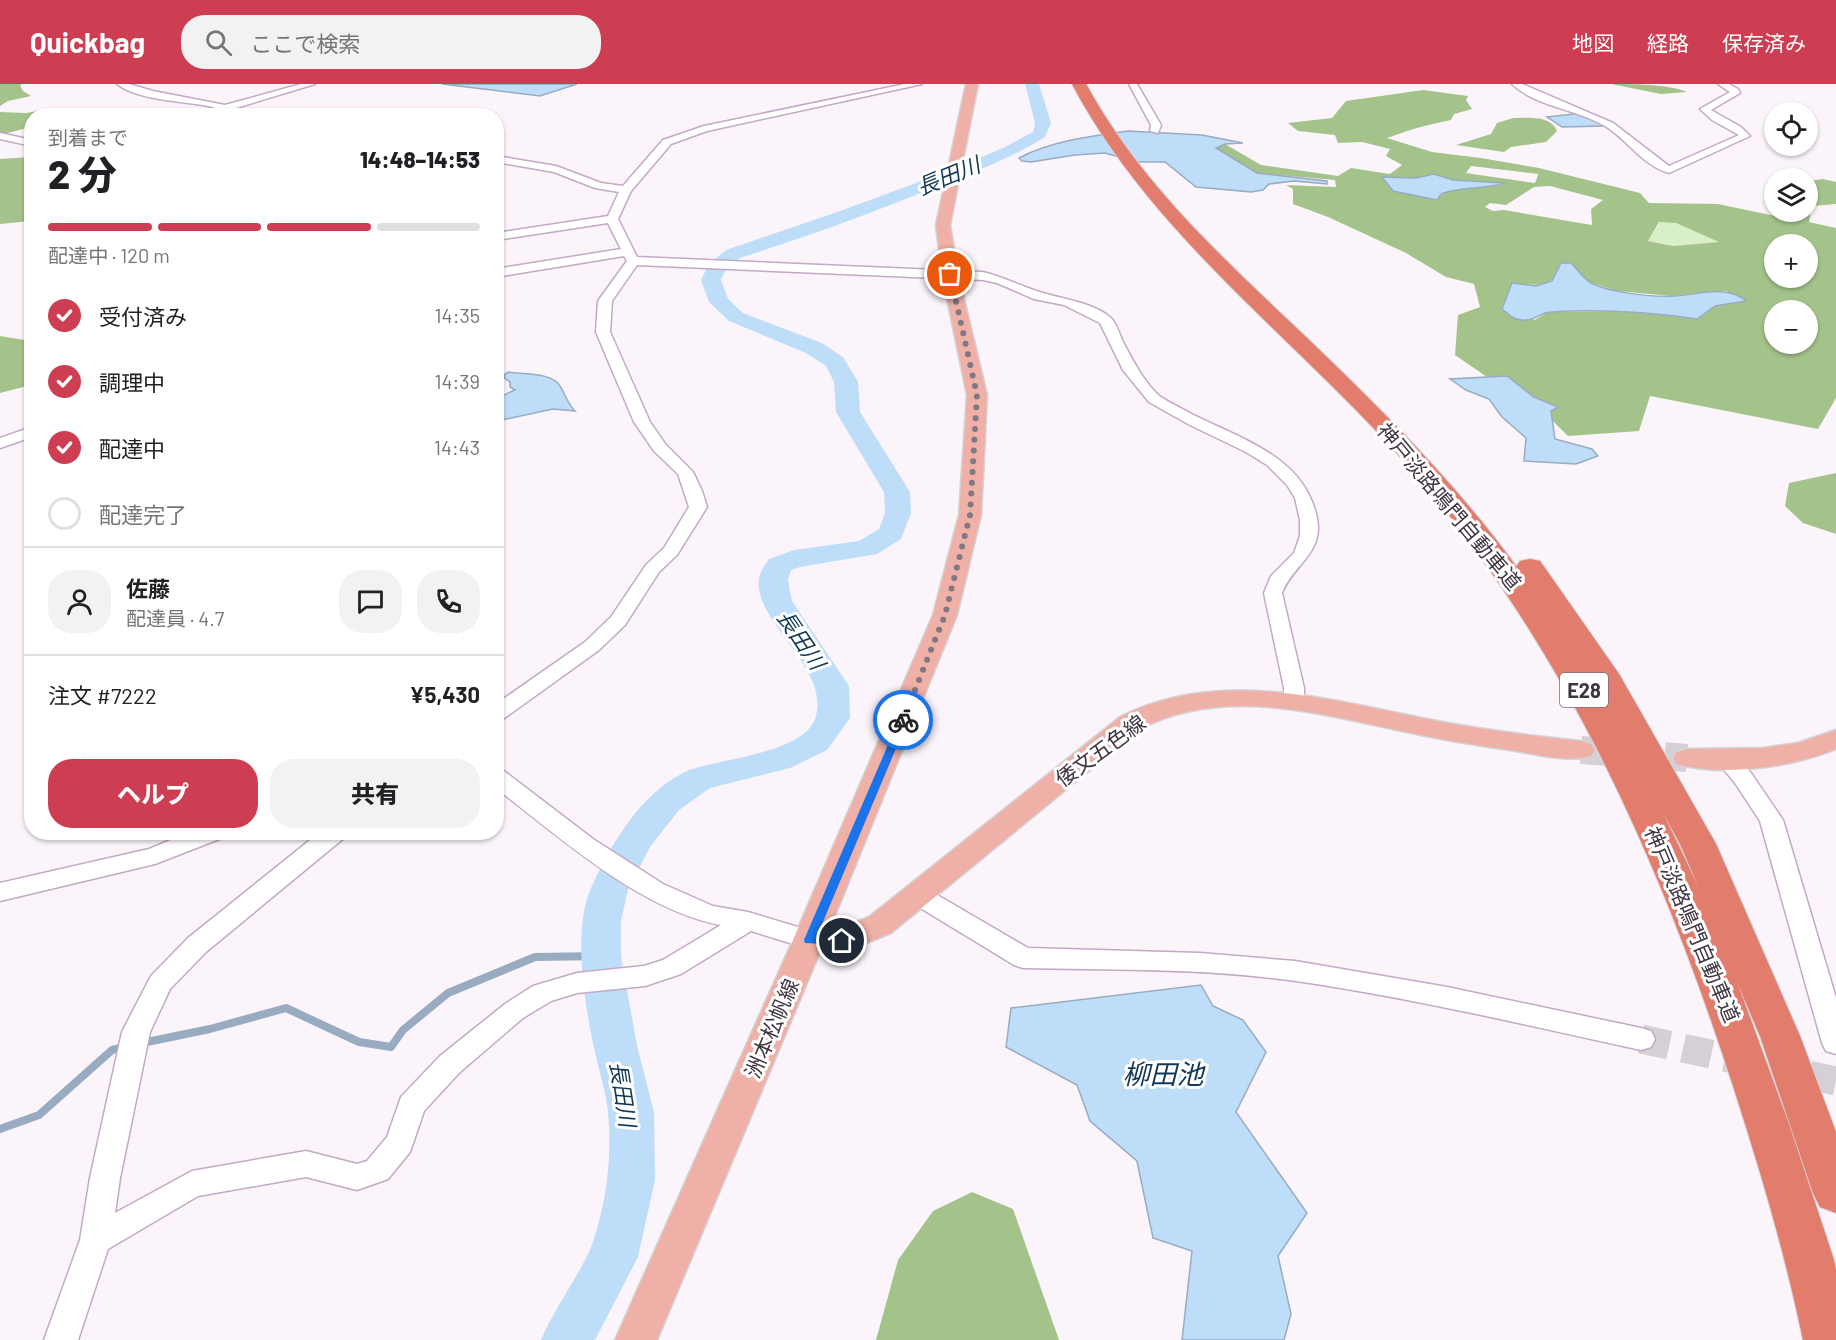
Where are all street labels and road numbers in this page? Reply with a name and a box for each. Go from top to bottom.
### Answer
street label: 神戸淡路鳴門自動車道 [1373,418,1527,594]
road number: E28 [1560,673,1608,707]
street label: 倭文五色線 [1050,709,1150,791]
street label: 神戸淡路鳴門自動車道 [1640,822,1746,1026]
street label: 洲本松帆線 [739,975,803,1081]

